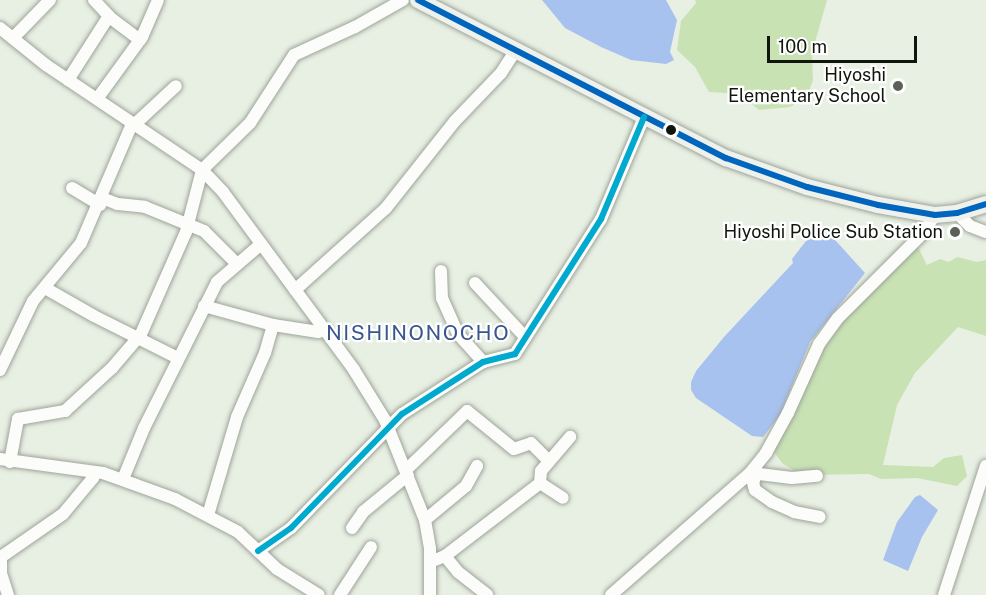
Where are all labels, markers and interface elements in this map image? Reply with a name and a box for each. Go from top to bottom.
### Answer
scale bar [770,24,920,62]
text: 100 m [778,36,827,57]
place label: Hiyoshi Elementary School [728,65,886,107]
marker: Hiyoshi Elementary School [891,79,905,93]
unlabelled marker [665,124,677,136]
place label: Hiyoshi Police Sub Station [723,221,943,243]
marker: Hiyoshi Police Sub Station [948,225,962,239]
district label: NISHINONOCHO [326,320,510,346]

